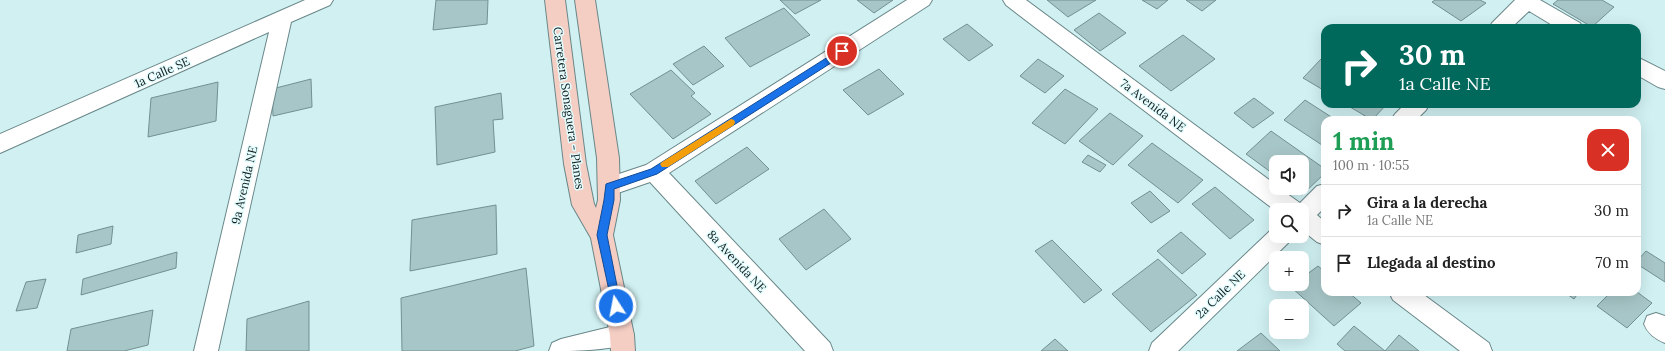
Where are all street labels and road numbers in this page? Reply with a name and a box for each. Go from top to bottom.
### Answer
street label: Carretera Sonaguera - Planes [550,26,588,191]
street label: 1a Calle SE [132,53,192,91]
street label: 7a Avenida NE [1117,75,1189,135]
street label: 9a Avenida NE [228,144,260,226]
street label: 8a Avenida NE [704,227,770,295]
street label: 2a Calle NE [1192,267,1248,321]

